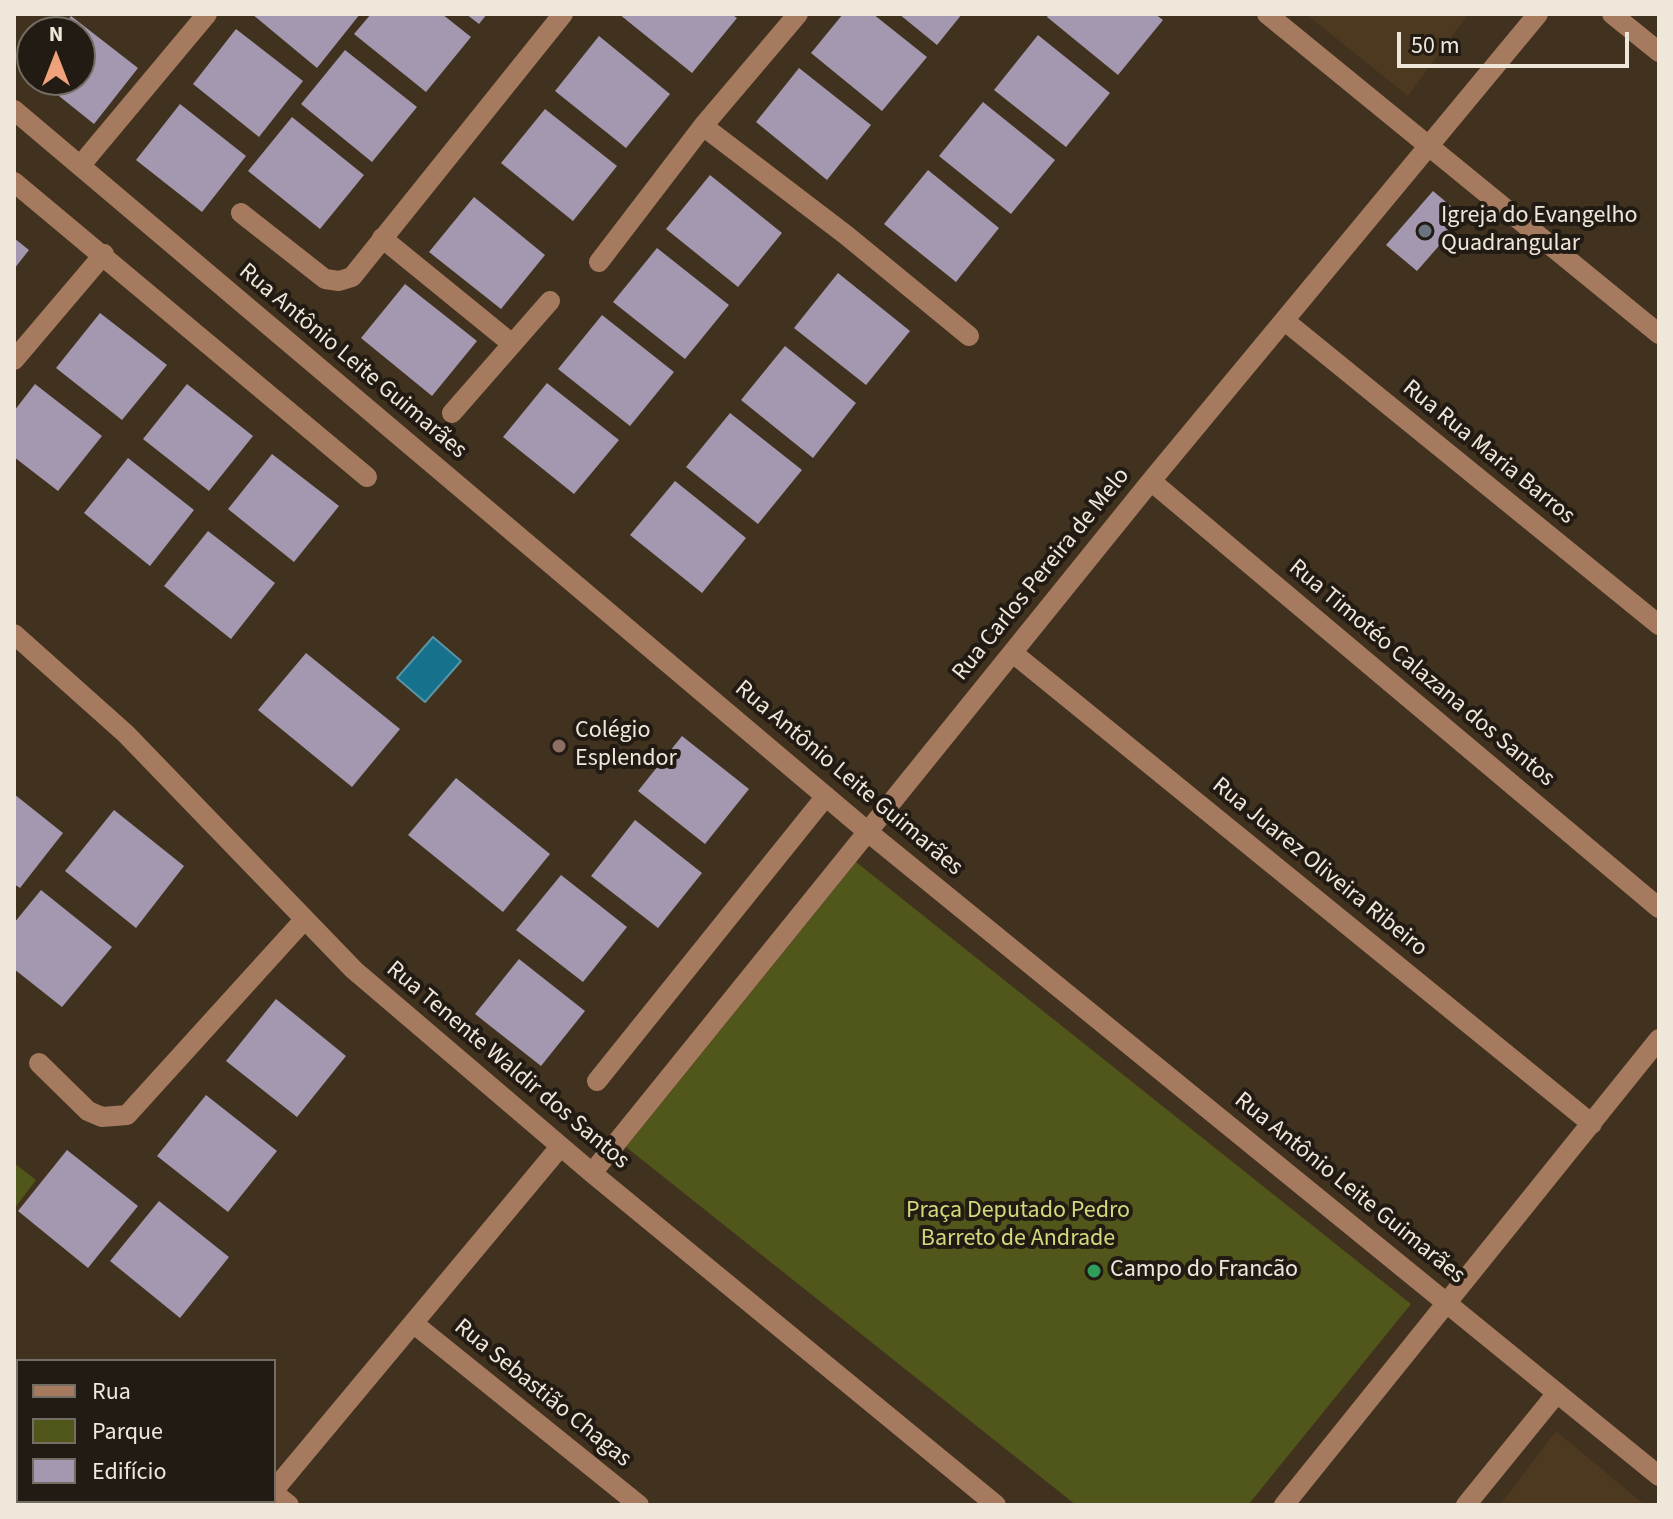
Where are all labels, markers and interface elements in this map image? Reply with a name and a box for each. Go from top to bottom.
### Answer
north arrow [16,16,96,96]
scale bar [1401,16,1633,66]
text: N [49,18,63,50]
text: 50 m [1411,28,1460,63]
place label: Igreja do Evangelho Quadrangular [1441,203,1638,259]
marker: Igreja do Evangelho Quadrangular [1416,222,1434,240]
street label: Rua Antônio Leite Guimarães [232,258,472,466]
street label: Rua Rua Maria Barros [1396,375,1580,531]
street label: Rua Carlos Pereira de Melo [947,463,1137,687]
street label: Rua Timotéo Calazana dos Santos [1282,554,1560,794]
street label: Rua Antônio Leite Guimarães [728,675,968,883]
place label: Colégio Esplendor [575,718,677,774]
marker: Colégio Esplendor [550,737,568,755]
street label: Rua Juarez Oliveira Ribeiro [1206,772,1432,964]
street label: Rua Tenente Waldir dos Santos [380,956,634,1176]
street label: Rua Antônio Leite Guimarães [1228,1087,1470,1291]
park label: Praça Deputado Pedro Barreto de Andrade [906,1198,1130,1254]
place label: Campo do Francão [1110,1257,1298,1285]
marker: Campo do Francão [1085,1262,1103,1280]
street label: Rua Sebastião Chagas [448,1314,636,1474]
legend [16,1359,276,1503]
text: Rua [92,1374,131,1409]
text: Parque [92,1414,163,1449]
text: Edifício [92,1454,166,1489]

